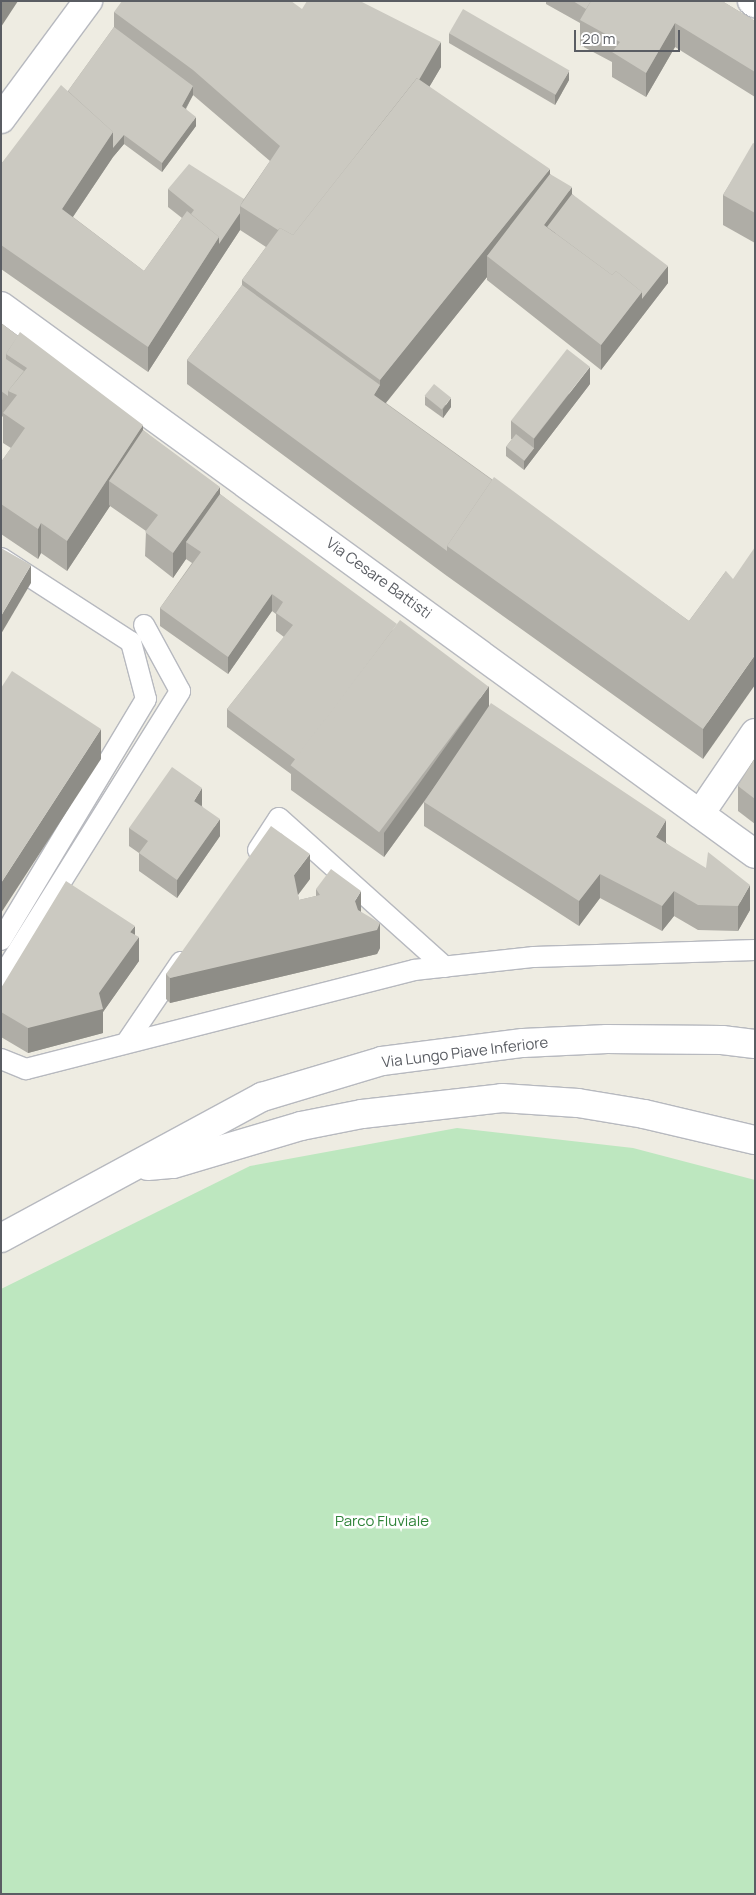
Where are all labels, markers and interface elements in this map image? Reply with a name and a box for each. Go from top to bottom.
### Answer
scale bar [576,20,682,52]
text: 20 m [582,28,615,49]
street label: Via Cesare Battisti [323,534,435,622]
street label: Via Lungo Piave Inferiore [381,1033,549,1071]
park label: Parco Fluviale [335,1512,429,1530]

